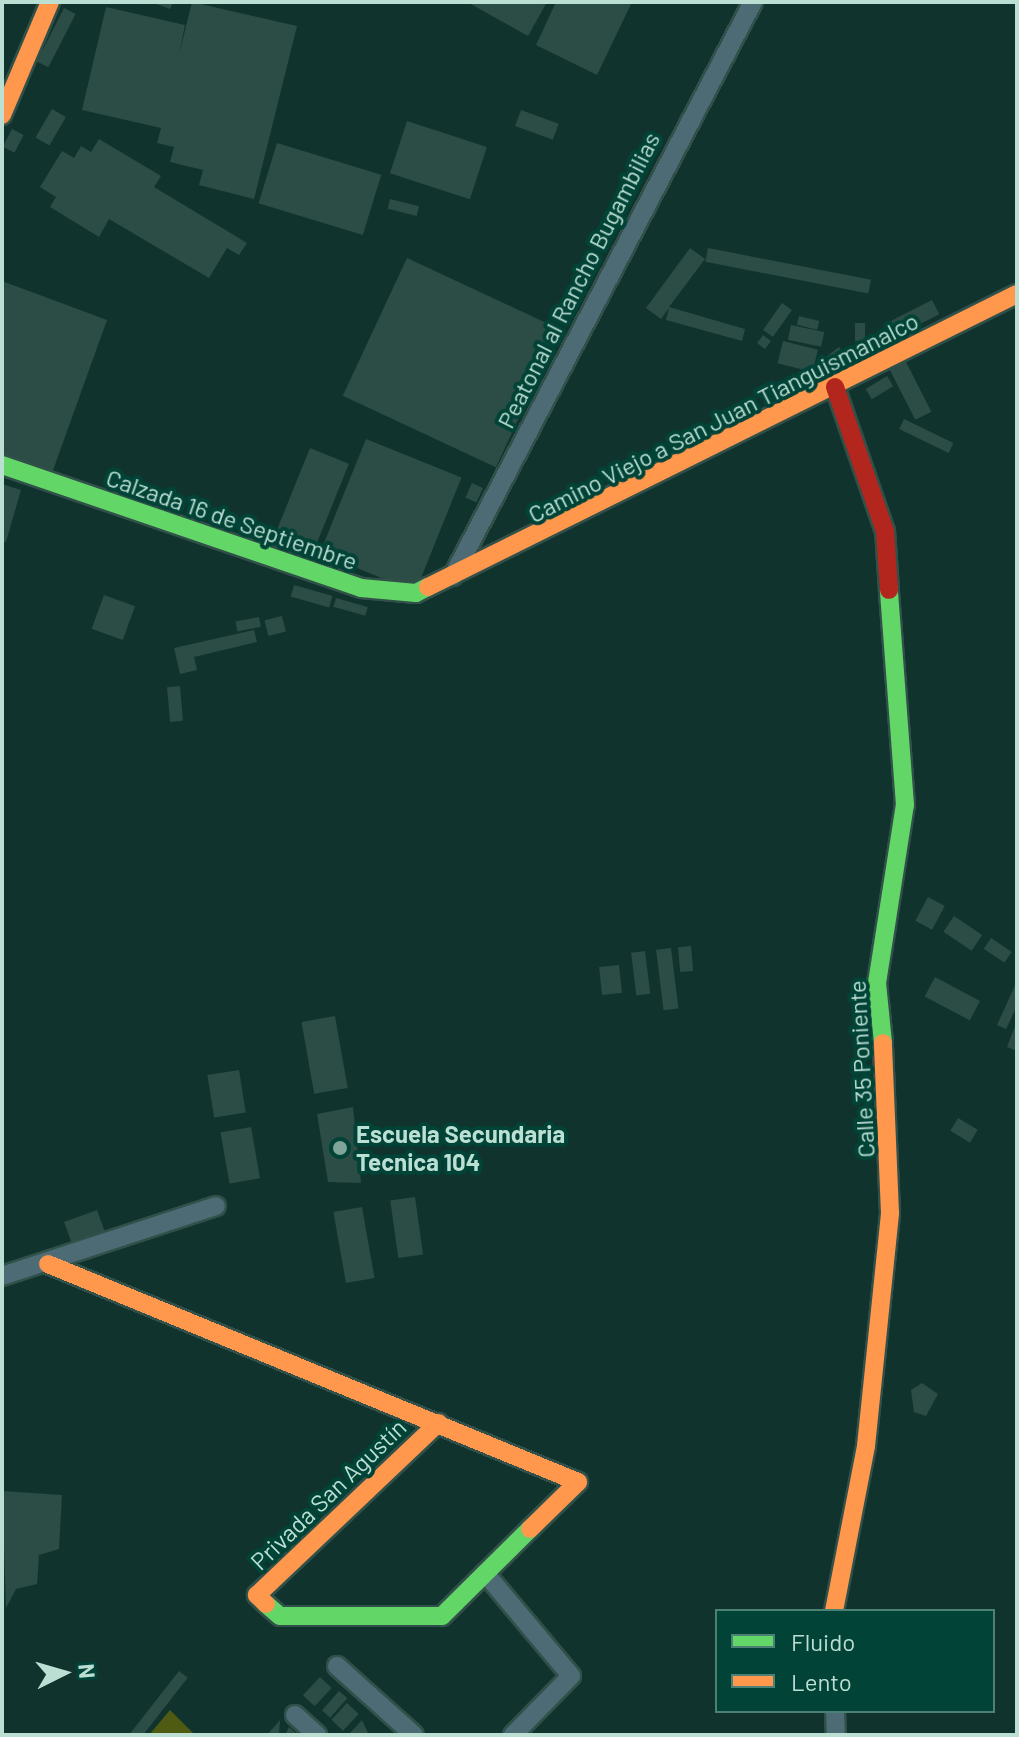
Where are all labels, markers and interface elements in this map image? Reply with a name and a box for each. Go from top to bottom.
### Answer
street label: Peatonal al Rancho Bugambilias [491,127,665,433]
street label: Camino Viejo a San Juan Tianguismanalco [523,306,923,528]
street label: Calzada 16 de Septiembre [103,462,361,576]
street label: Calle 35 Poniente [842,980,880,1158]
place label: Escuela Secundaria Tecnica 104 [356,1120,565,1176]
marker: Escuela Secundaria Tecnica 104 [331,1139,349,1157]
street label: Privada San Agustín [244,1413,412,1575]
legend [715,1609,995,1713]
text: Fluido [791,1627,855,1656]
north arrow [24,1633,104,1713]
text: N [74,1662,101,1679]
text: Lento [791,1667,852,1696]

